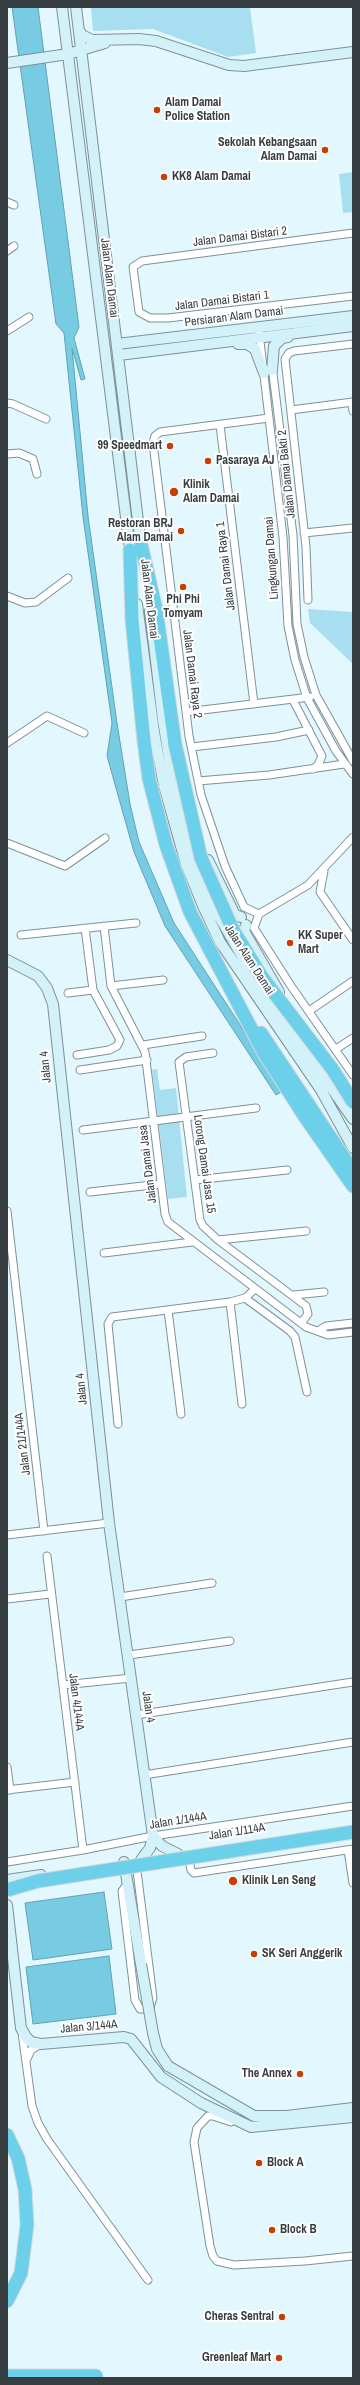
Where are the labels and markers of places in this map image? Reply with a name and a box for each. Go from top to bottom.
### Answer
place label: Alam Damai Police Station [165,96,230,124]
marker: Alam Damai Police Station [152,105,162,115]
place label: Sekolah Kebangsaan Alam Damai [218,136,317,164]
marker: Sekolah Kebangsaan Alam Damai [320,145,330,155]
place label: KK8 Alam Damai [172,170,251,184]
marker: KK8 Alam Damai [159,172,169,182]
place label: 99 Speedmart [97,439,162,453]
marker: 99 Speedmart [165,441,175,451]
place label: Pasaraya AJ [216,454,275,468]
marker: Pasaraya AJ [203,456,213,466]
place label: Klinik Alam Damai [183,478,239,506]
marker: Klinik Alam Damai [168,486,180,498]
place label: Restoran BRJ Alam Damai [108,517,173,545]
marker: Restoran BRJ Alam Damai [176,526,186,536]
marker: Phi Phi Tomyam [178,582,188,592]
place label: Phi Phi Tomyam [163,593,203,621]
place label: KK Super Mart [298,929,343,957]
marker: KK Super Mart [285,938,295,948]
place label: Klinik Len Seng [242,1874,316,1888]
marker: Klinik Len Seng [227,1875,239,1887]
place label: SK Seri Anggerik [262,1947,342,1961]
marker: SK Seri Anggerik [249,1949,259,1959]
place label: The Annex [242,2067,292,2081]
marker: The Annex [295,2069,305,2079]
place label: Block A [267,2156,304,2170]
marker: Block A [254,2158,264,2168]
place label: Block B [280,2223,317,2237]
marker: Block B [267,2225,277,2235]
place label: Cheras Sentral [205,2310,274,2324]
marker: Cheras Sentral [277,2312,287,2322]
place label: Greenleaf Mart [202,2351,271,2365]
marker: Greenleaf Mart [274,2353,284,2363]

